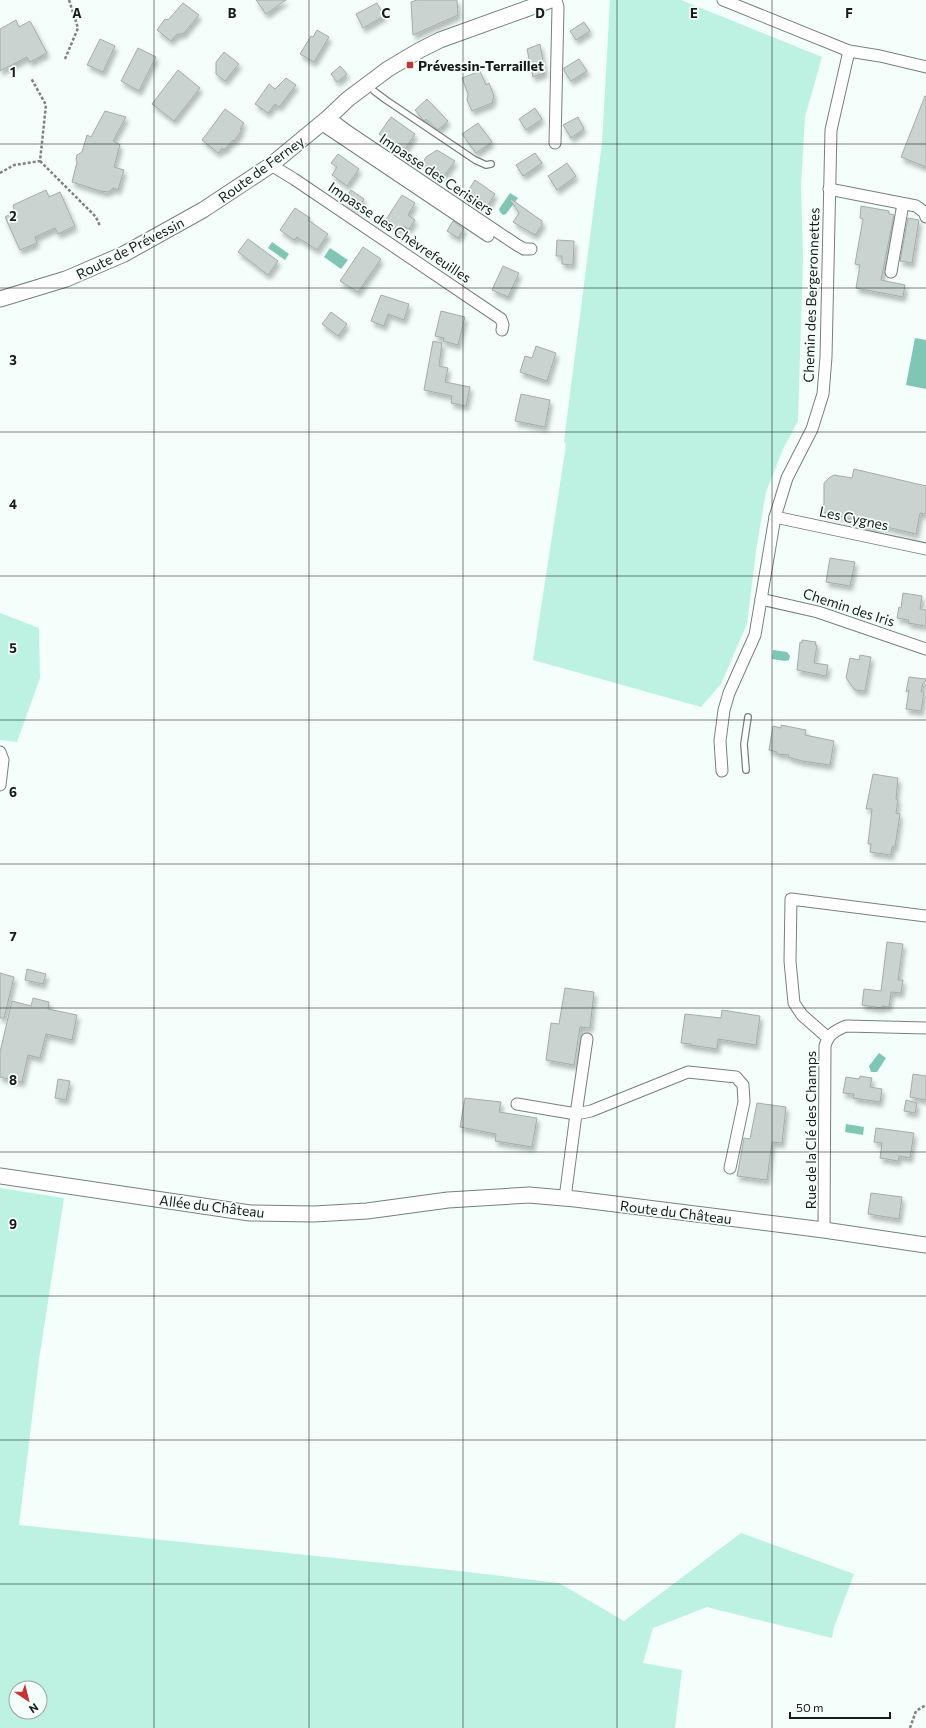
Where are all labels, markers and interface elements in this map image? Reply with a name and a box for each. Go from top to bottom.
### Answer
text: A [72,5,82,21]
text: B [228,5,237,21]
text: C [382,5,391,21]
text: D [535,5,545,21]
text: E [690,5,698,21]
text: F [845,5,853,21]
place label: Prévessin-Terraillet [418,57,544,74]
marker: Prévessin-Terraillet [405,60,415,70]
text: 1 [10,64,16,80]
street label: Impasse des Cerisiers [377,129,497,219]
street label: Route de Ferney [215,132,307,206]
street label: Impasse des Chèvrefeuilles [325,178,475,286]
street label: Chemin des Bergeronnettes [799,207,823,383]
text: 2 [9,208,17,224]
street label: Route de Prévessin [73,213,187,283]
text: 3 [9,352,17,368]
text: 4 [9,496,17,512]
street label: Les Cygnes [818,502,890,534]
street label: Chemin des Iris [801,584,897,630]
text: 5 [9,640,17,656]
text: 6 [9,784,17,800]
text: 7 [9,928,17,944]
street label: Rue de la Clé des Champs [802,1051,819,1209]
text: 8 [9,1072,17,1088]
street label: Allée du Château [158,1191,266,1221]
street label: Route du Château [619,1197,733,1227]
text: 9 [9,1216,17,1232]
north arrow [8,1680,48,1720]
scale bar [790,1694,890,1720]
text: 50 m [796,1700,824,1714]
text: N [27,1701,41,1716]

